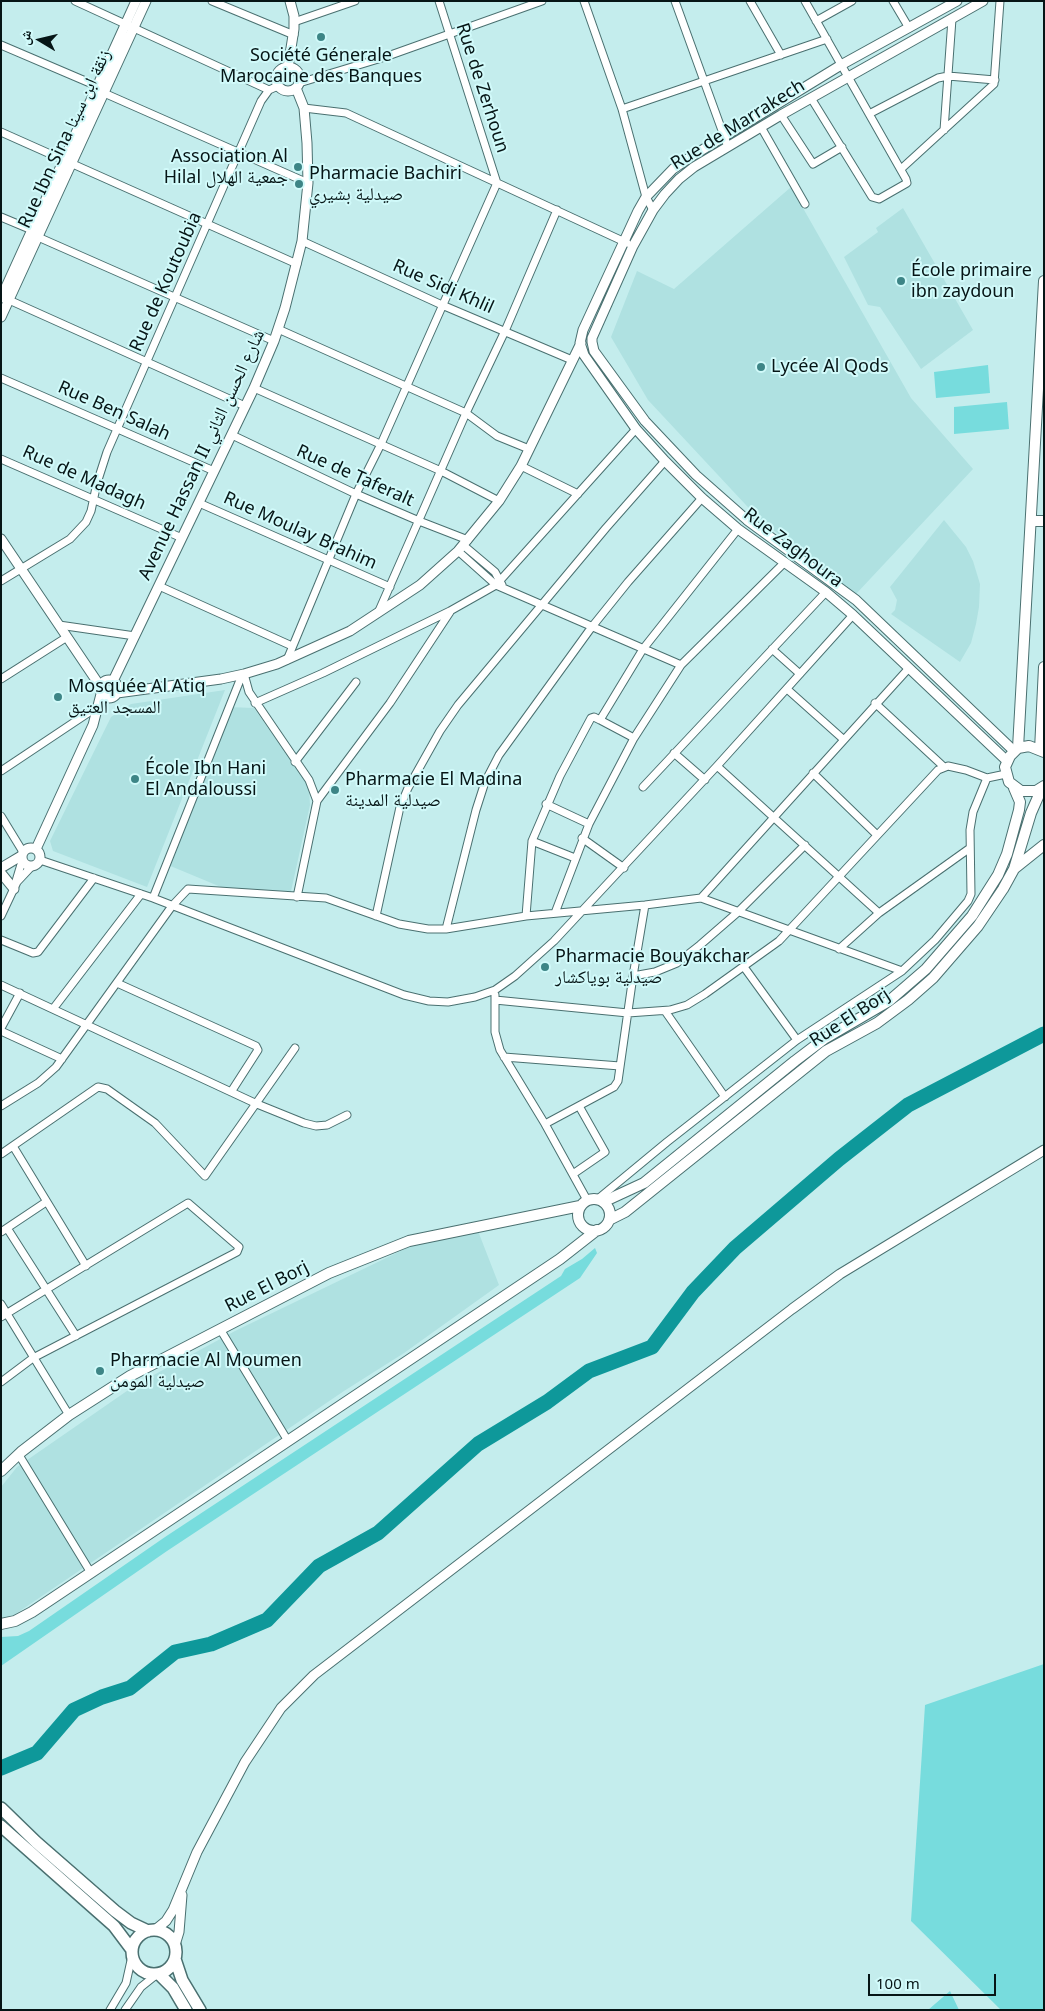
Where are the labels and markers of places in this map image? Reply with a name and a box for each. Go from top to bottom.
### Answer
marker: Société Génerale Marocaine des Banques [315,31,327,43]
place label: Société Génerale Marocaine des Banques [220,45,422,88]
place label: Association Al Hilal جمعية الهلال [164,146,288,188]
marker: Association Al Hilal جمعية الهلال [292,161,304,173]
place label: Pharmacie Bachiri صيدلية بشيري [309,163,462,205]
marker: Pharmacie Bachiri صيدلية بشيري [293,178,305,190]
place label: École primaire ibn zaydoun [911,260,1032,302]
marker: École primaire ibn zaydoun [895,275,907,287]
place label: Lycée Al Qods [771,356,889,378]
marker: Lycée Al Qods [755,361,767,373]
place label: Mosquée Al Atiq المسجد العتيق [68,676,206,719]
marker: Mosquée Al Atiq المسجد العتيق [52,691,64,703]
place label: École Ibn Hani El Andaloussi [145,758,266,801]
place label: Pharmacie El Madina صيدلية المدينة [345,769,522,812]
marker: École Ibn Hani El Andaloussi [129,773,141,785]
marker: Pharmacie El Madina صيدلية المدينة [329,784,341,796]
place label: Pharmacie Bouyakchar صيدلية بوياكشار [555,946,749,989]
marker: Pharmacie Bouyakchar صيدلية بوياكشار [539,961,551,973]
place label: Pharmacie Al Moumen صيدلية المومن [110,1350,302,1392]
marker: Pharmacie Al Moumen صيدلية المومن [94,1365,106,1377]

